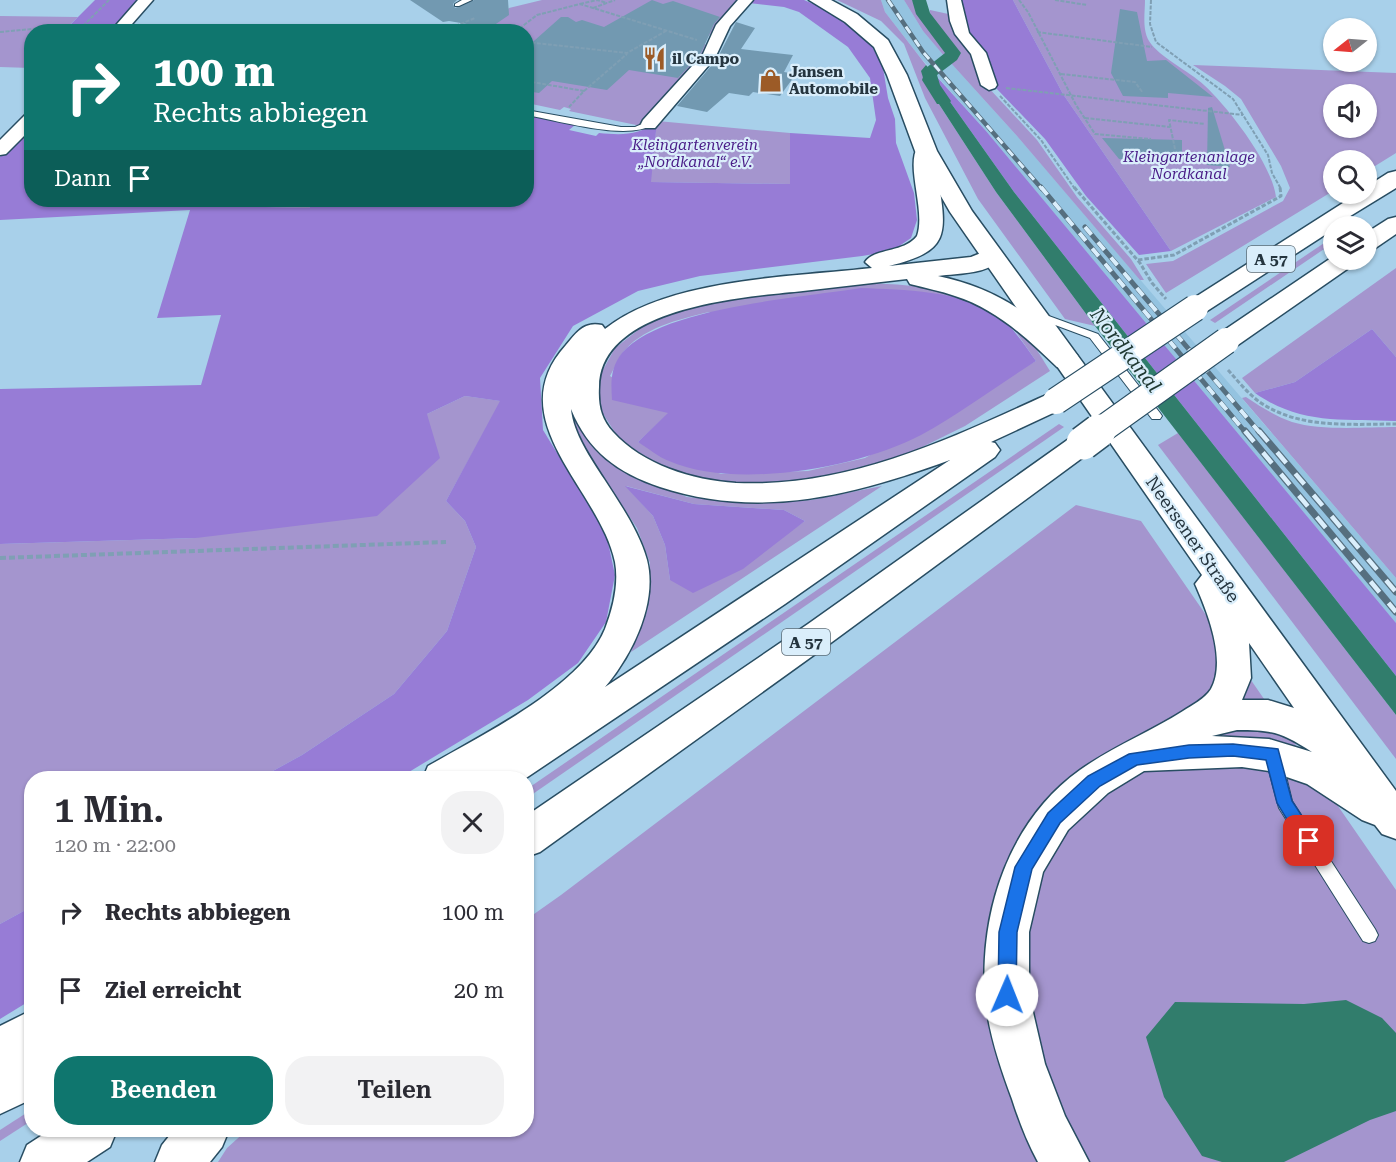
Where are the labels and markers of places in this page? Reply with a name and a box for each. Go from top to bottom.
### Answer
restaurant icon: il Campo [641,46,667,72]
place label: il Campo [672,50,740,68]
place label: Jansen Automobile [789,63,878,98]
shop icon: Jansen Automobile [758,68,784,94]
pin [1283,815,1334,866]

